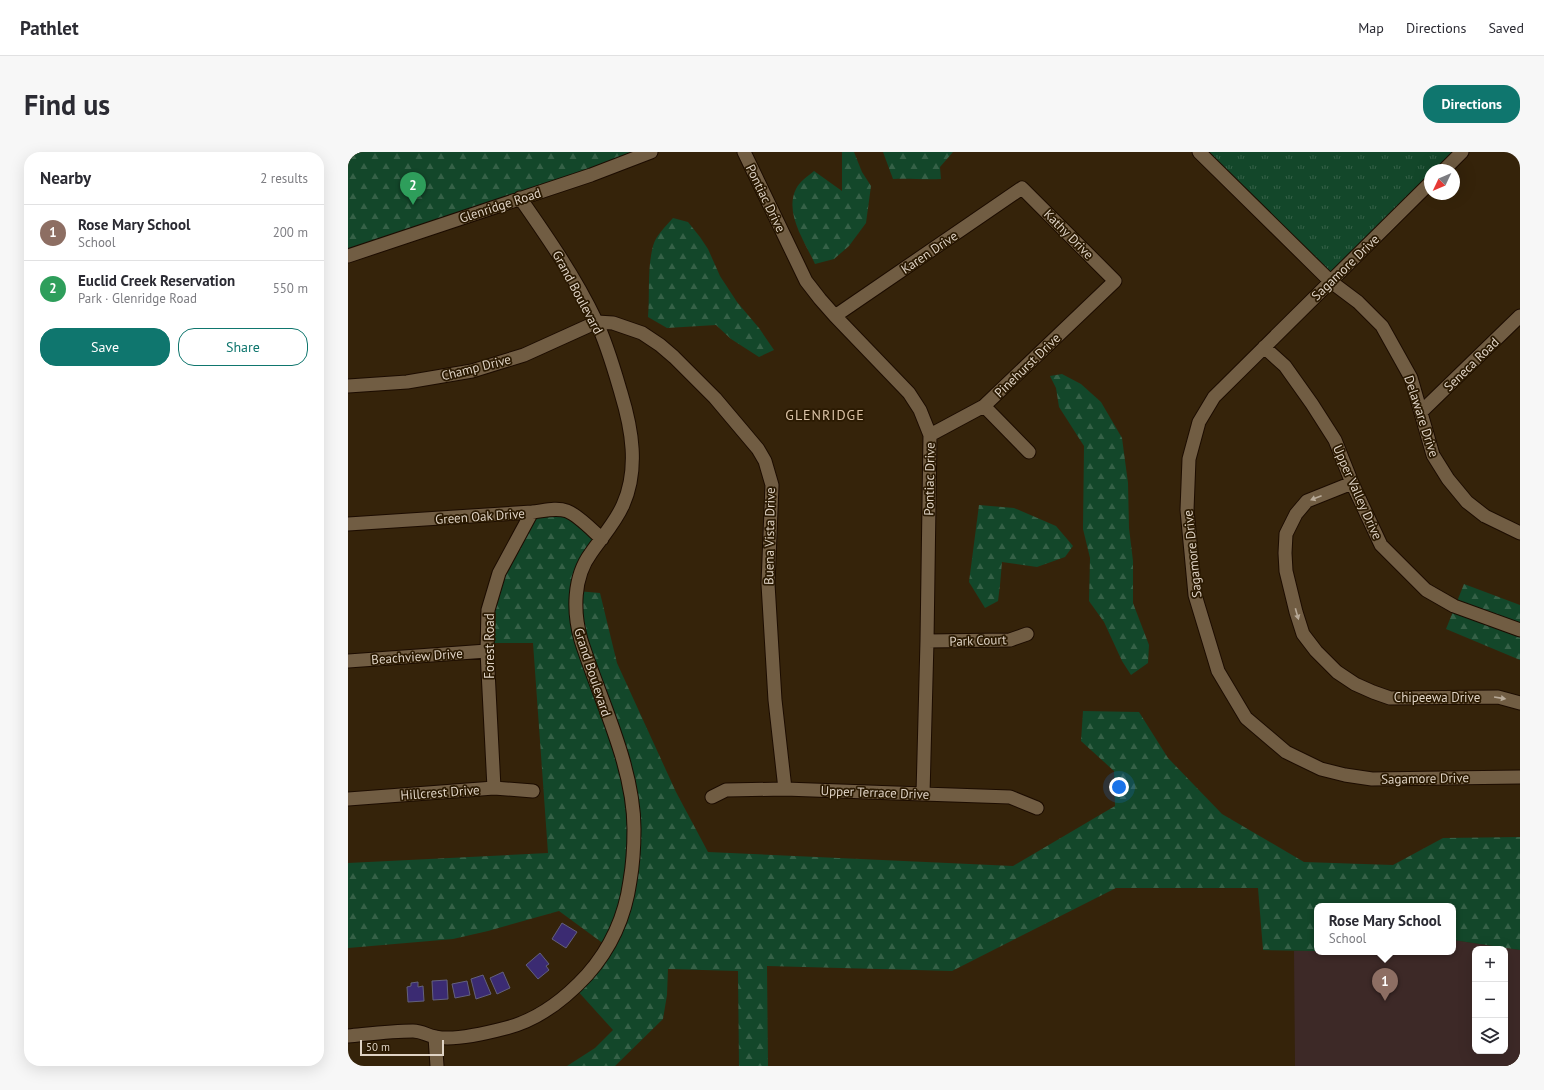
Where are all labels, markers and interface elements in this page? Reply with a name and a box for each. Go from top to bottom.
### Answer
text: Pathlet [20,16,79,40]
text: Map [1358,19,1384,37]
text: Directions [1406,19,1466,37]
text: Saved [1488,19,1524,37]
button: Directions [1423,85,1520,123]
text: Find us [24,86,110,123]
street label: Pontiac Drive [742,162,789,235]
north arrow [1424,164,1460,200]
text: Nearby [40,167,91,189]
text: 2 results [260,170,308,187]
pin: 2 [400,172,426,205]
street label: Glenridge Road [457,184,543,227]
street label: Kathy Drive [1040,206,1097,263]
text: Rose Mary School [78,215,190,234]
text: 1 [49,224,57,241]
text: 200 m [273,224,308,241]
street label: Karen Drive [898,227,961,278]
street label: Sagamore Drive [1308,231,1383,304]
text: School [78,234,116,251]
street label: Grand Boulevard [548,248,607,337]
text: Euclid Creek Reservation [78,271,235,290]
text: 2 [49,280,57,297]
text: 550 m [273,280,308,297]
text: Park · Glenridge Road [78,290,197,307]
button: Save [40,328,170,366]
button: Share [178,328,308,366]
street label: Pinehurst Drive [991,330,1064,401]
street label: Seneca Road [1440,334,1503,395]
street label: Champ Drive [440,351,513,384]
street label: Delaware Drive [1400,373,1443,459]
district label: GLENRIDGE [785,406,865,424]
street label: Pontiac Drive [920,442,939,516]
street label: Upper Valley Drive [1329,442,1386,542]
street label: Buena Vista Drive [760,487,779,585]
one-way arrow [1309,495,1321,501]
street label: Green Oak Drive [435,505,525,528]
street label: Sagamore Drive [1179,509,1206,599]
one-way arrow [1294,608,1300,620]
street label: Forest Road [481,613,498,679]
street label: Grand Boulevard [570,626,615,719]
street label: Park Court [949,631,1007,650]
street label: Beachview Drive [371,645,463,668]
street label: Chipeewa Drive [1394,689,1480,706]
one-way arrow [1494,695,1506,701]
street label: Sagamore Drive [1381,769,1469,788]
your location [1109,777,1129,797]
street label: Hillcrest Drive [400,781,480,804]
street label: Upper Terrace Drive [820,782,930,803]
popup [1314,903,1456,955]
text: Rose Mary School [1329,911,1441,930]
text: School [1329,930,1366,947]
map controls [1472,946,1508,1054]
button: + [1472,946,1508,982]
pin: 1 [1372,968,1398,1001]
button: − [1472,982,1508,1018]
button: layers [1472,1018,1508,1054]
scale bar [360,1038,444,1057]
text: 50 m [366,1040,390,1054]

